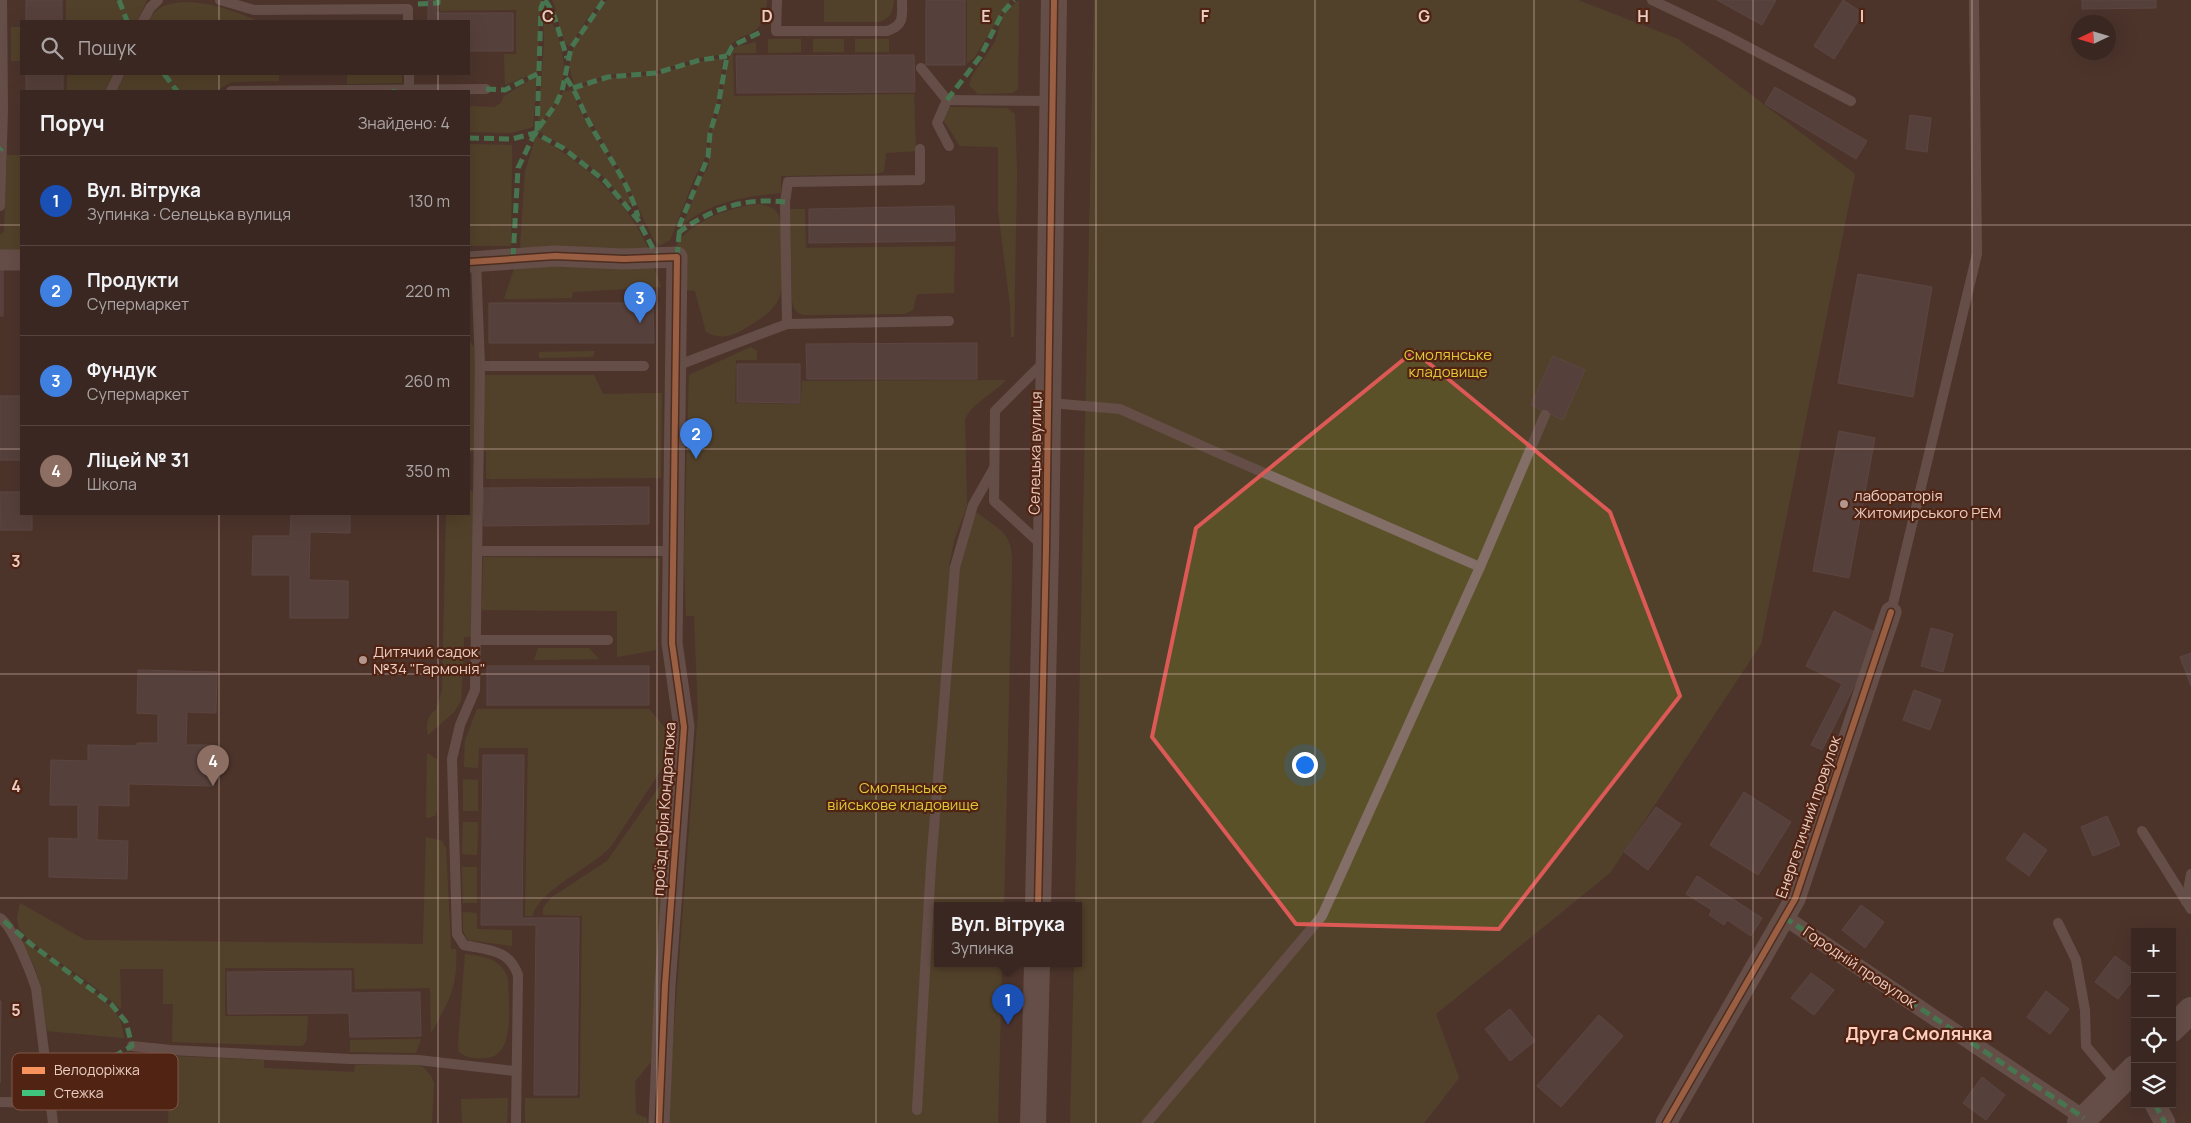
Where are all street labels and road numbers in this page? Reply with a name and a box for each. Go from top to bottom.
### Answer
street label: Селецька вулиця [1023,391,1047,515]
street label: проїзд Юрія Кондратюка [647,721,681,897]
street label: Енергетичний провулок [1770,732,1846,901]
street label: Городній провулок [1799,921,1922,1013]

